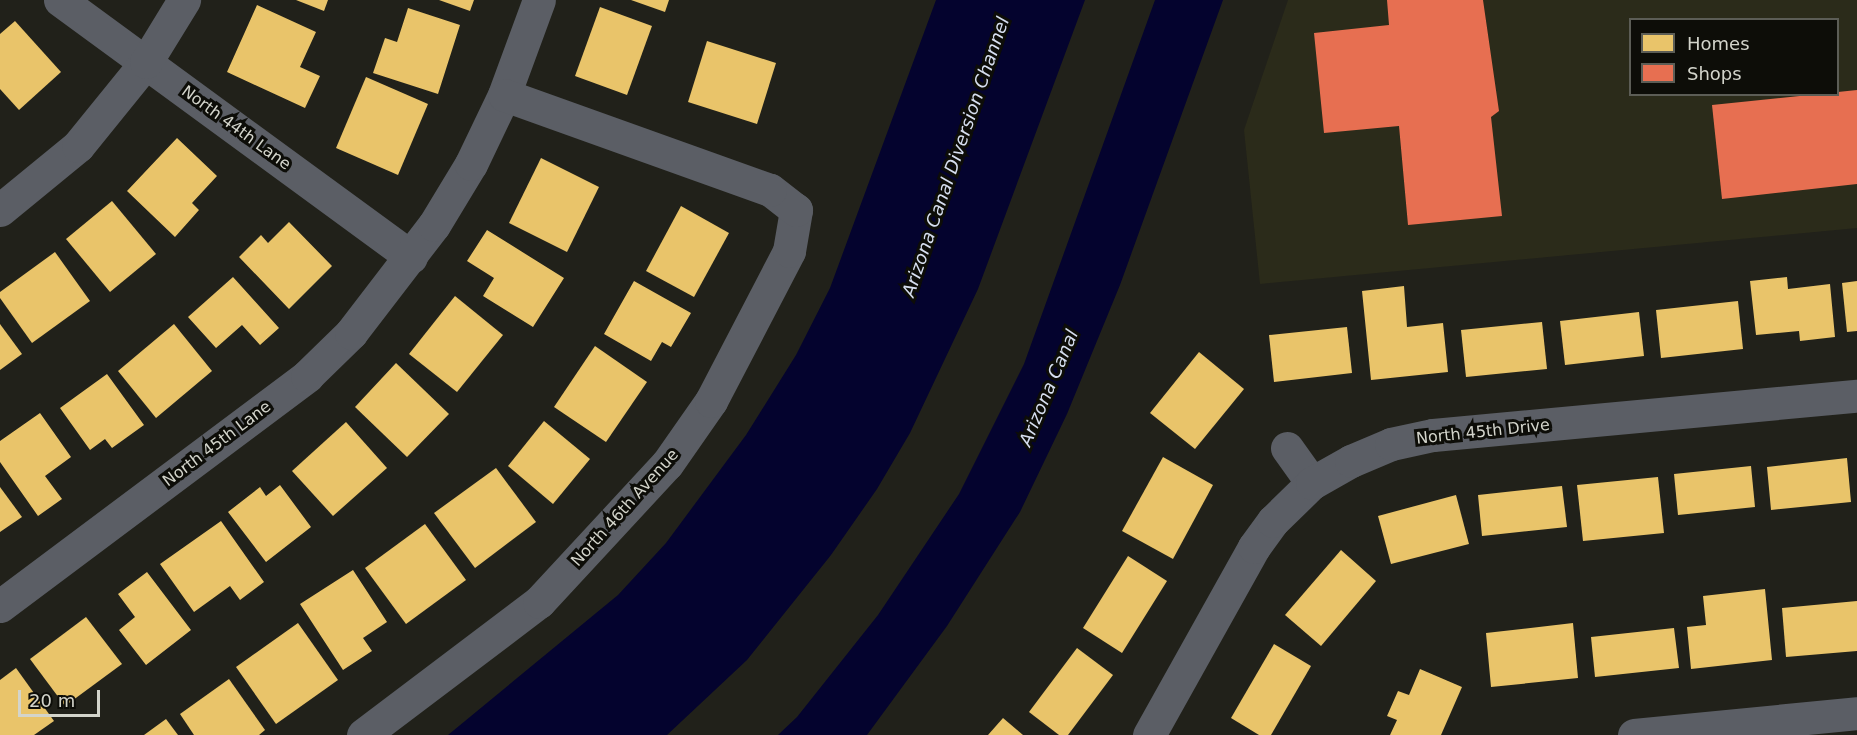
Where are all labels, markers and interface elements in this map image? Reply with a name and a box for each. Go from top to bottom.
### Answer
water label: Arizona Canal Diversion Channel [898,14,1014,300]
legend [1629,18,1839,96]
text: Homes [1687,33,1750,54]
text: Shops [1687,63,1742,84]
street label: North 44th Lane [178,82,294,174]
water label: Arizona Canal [1015,327,1083,449]
street label: North 45th Lane [159,397,275,491]
street label: North 45th Drive [1415,415,1551,449]
street label: North 46th Avenue [567,445,683,571]
scale bar [21,678,104,716]
text: 20 m [29,690,75,711]

